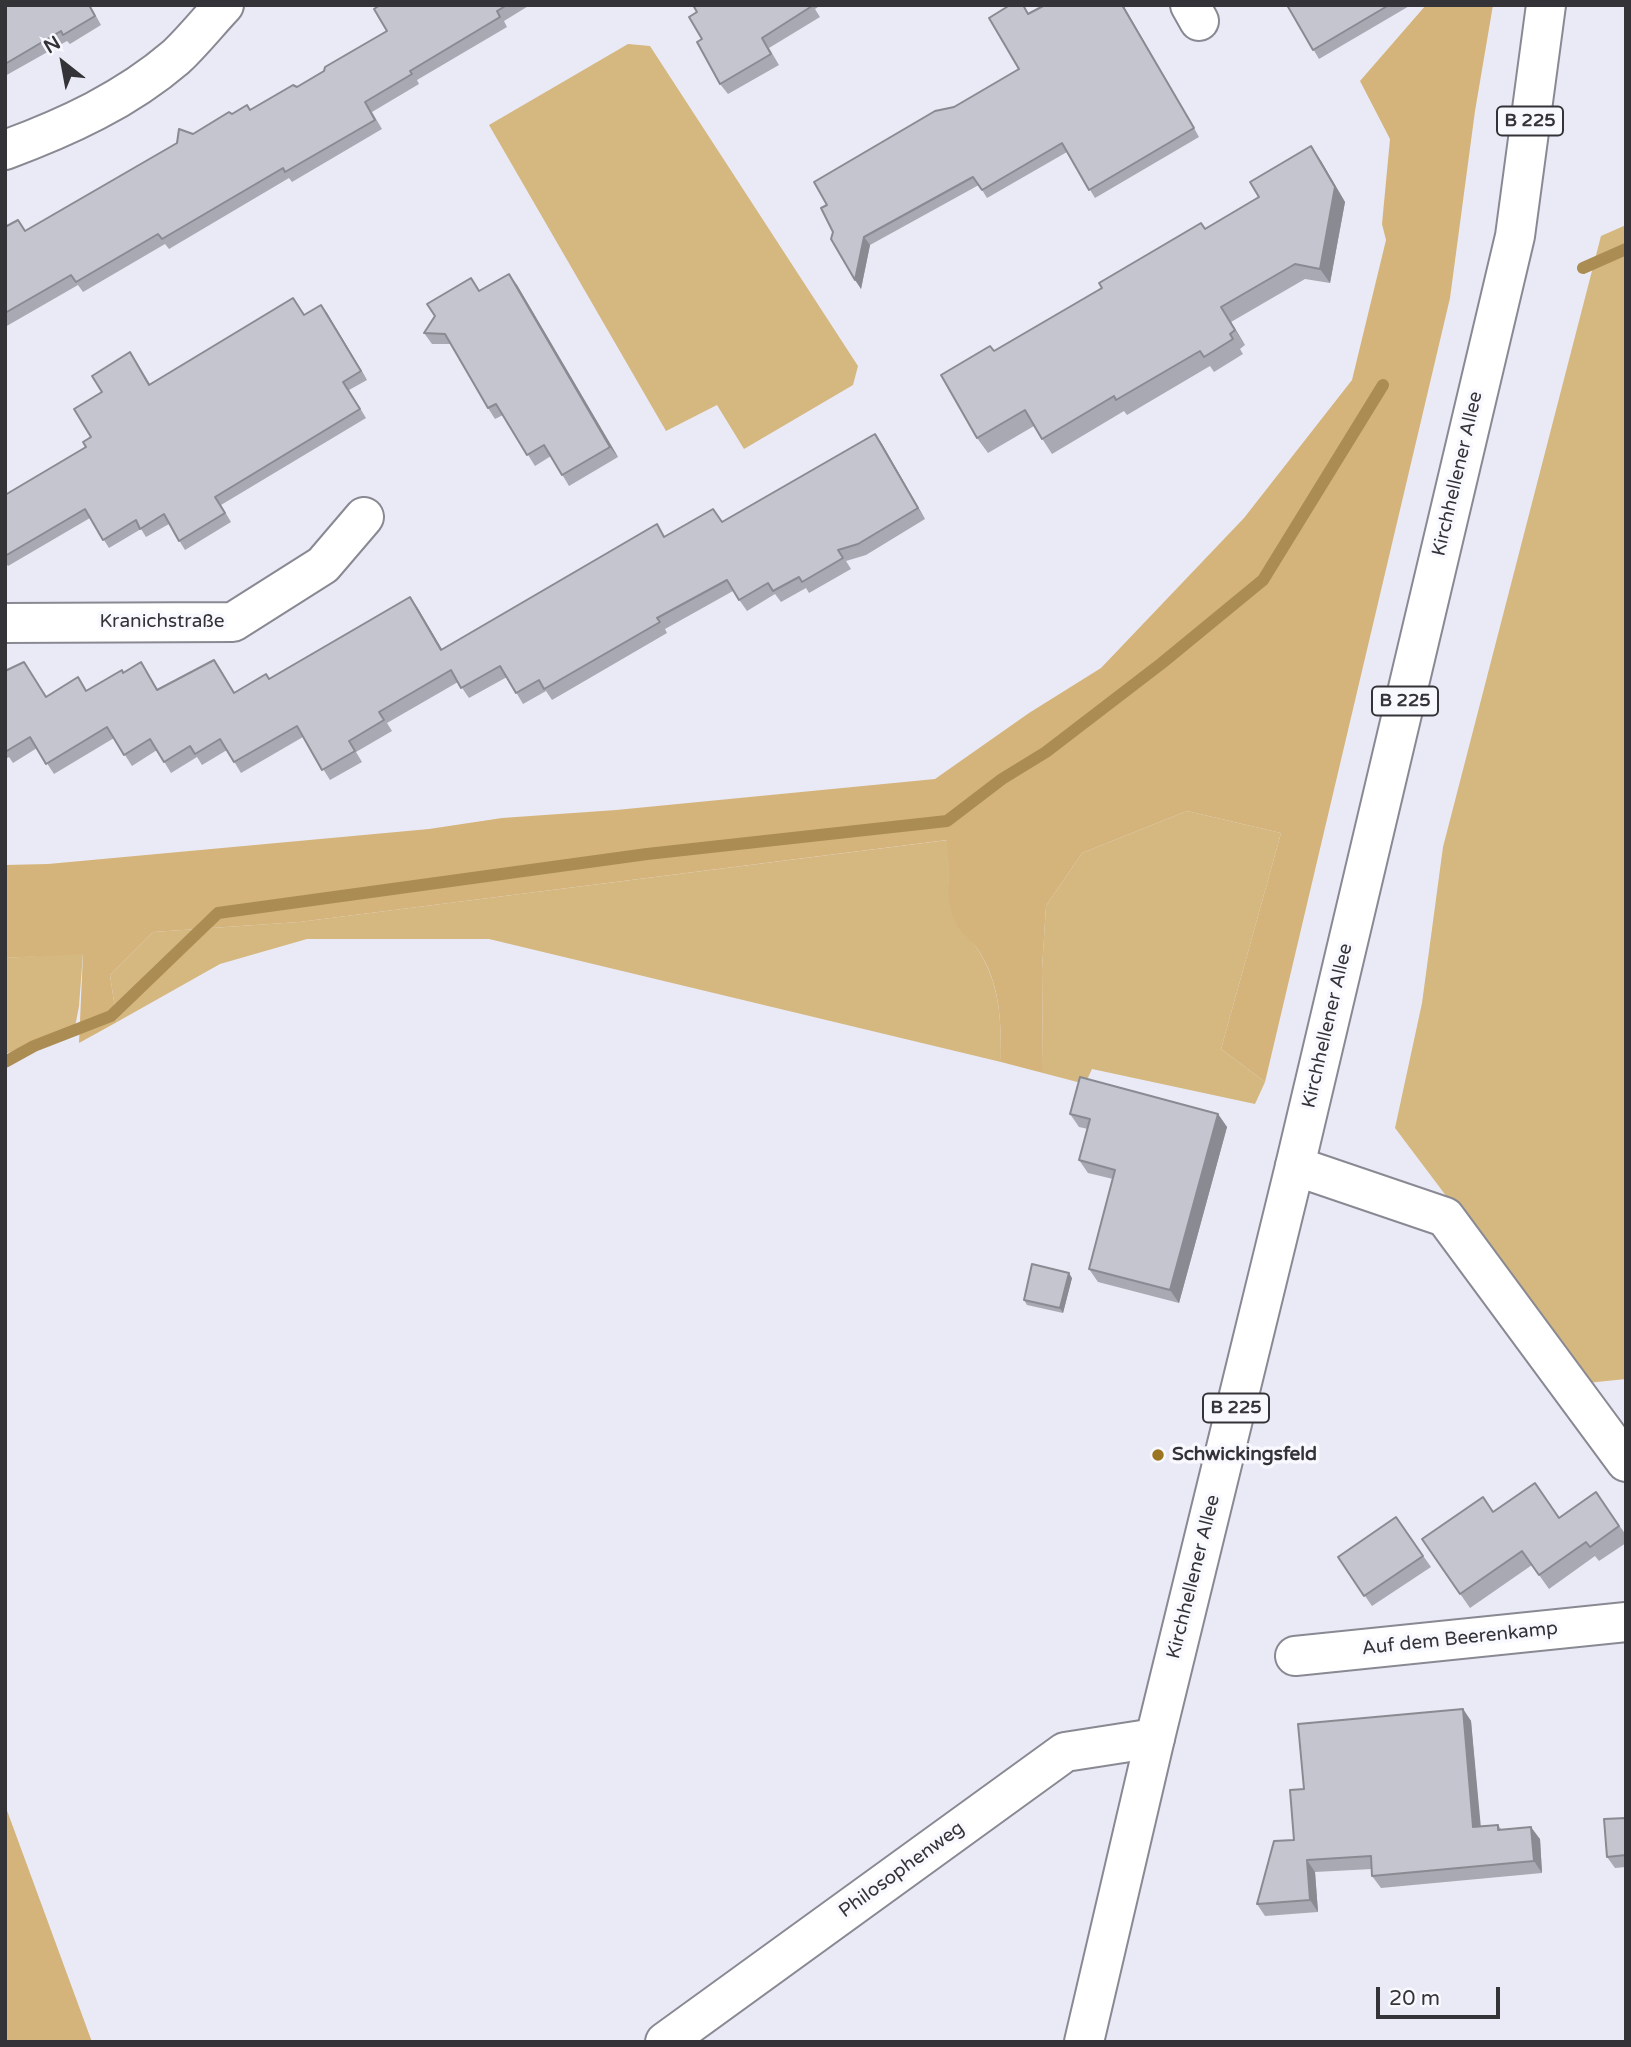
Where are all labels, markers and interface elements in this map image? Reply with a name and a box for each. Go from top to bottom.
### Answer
north arrow [28,28,98,98]
text: N [40,32,64,58]
road number: B 225 [1497,106,1563,136]
street label: Kirchhellener Allee [1428,389,1488,559]
street label: Kranichstraße [99,611,225,633]
road number: B 225 [1372,686,1438,716]
street label: Kirchhellener Allee [1298,941,1358,1111]
road number: B 225 [1203,1394,1269,1422]
place label: Schwickingsfeld [1172,1444,1317,1466]
marker: Schwickingsfeld [1150,1447,1166,1463]
street label: Kirchhellener Allee [1163,1493,1225,1661]
street label: Auf dem Beerenkamp [1361,1617,1559,1661]
street label: Philosophenweg [835,1817,969,1923]
scale bar [1379,1974,1503,2018]
text: 20 m [1389,1986,1440,2011]

